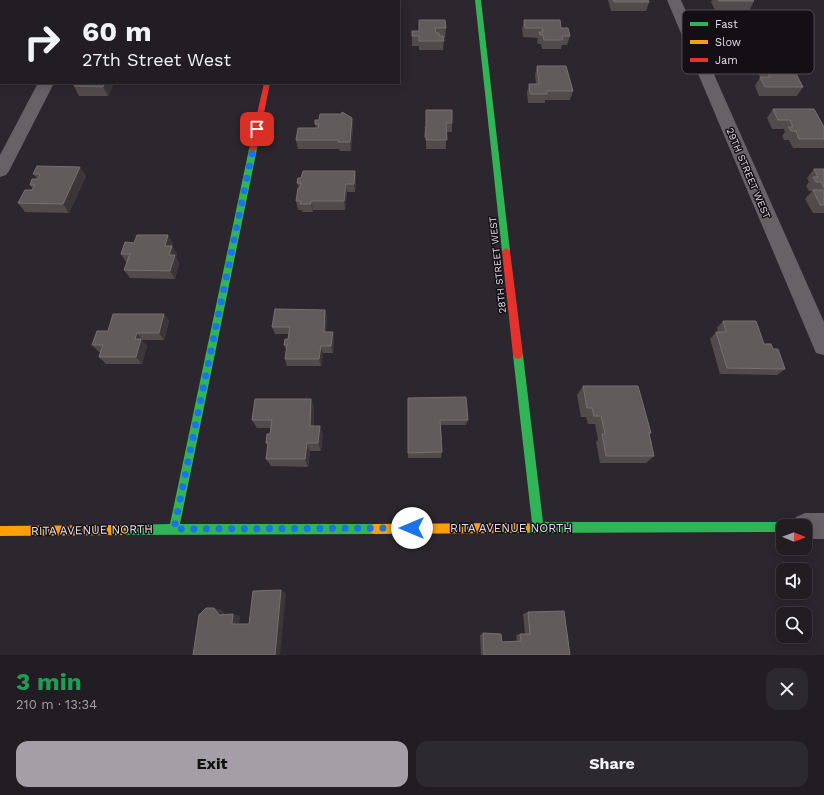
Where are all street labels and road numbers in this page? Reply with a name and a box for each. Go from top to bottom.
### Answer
street label: 29TH STREET WEST [724,126,773,220]
street label: 28TH STREET WEST [487,216,508,314]
street label: RITA AVENUE NORTH [450,521,572,535]
street label: RITA AVENUE NORTH [31,522,153,538]

